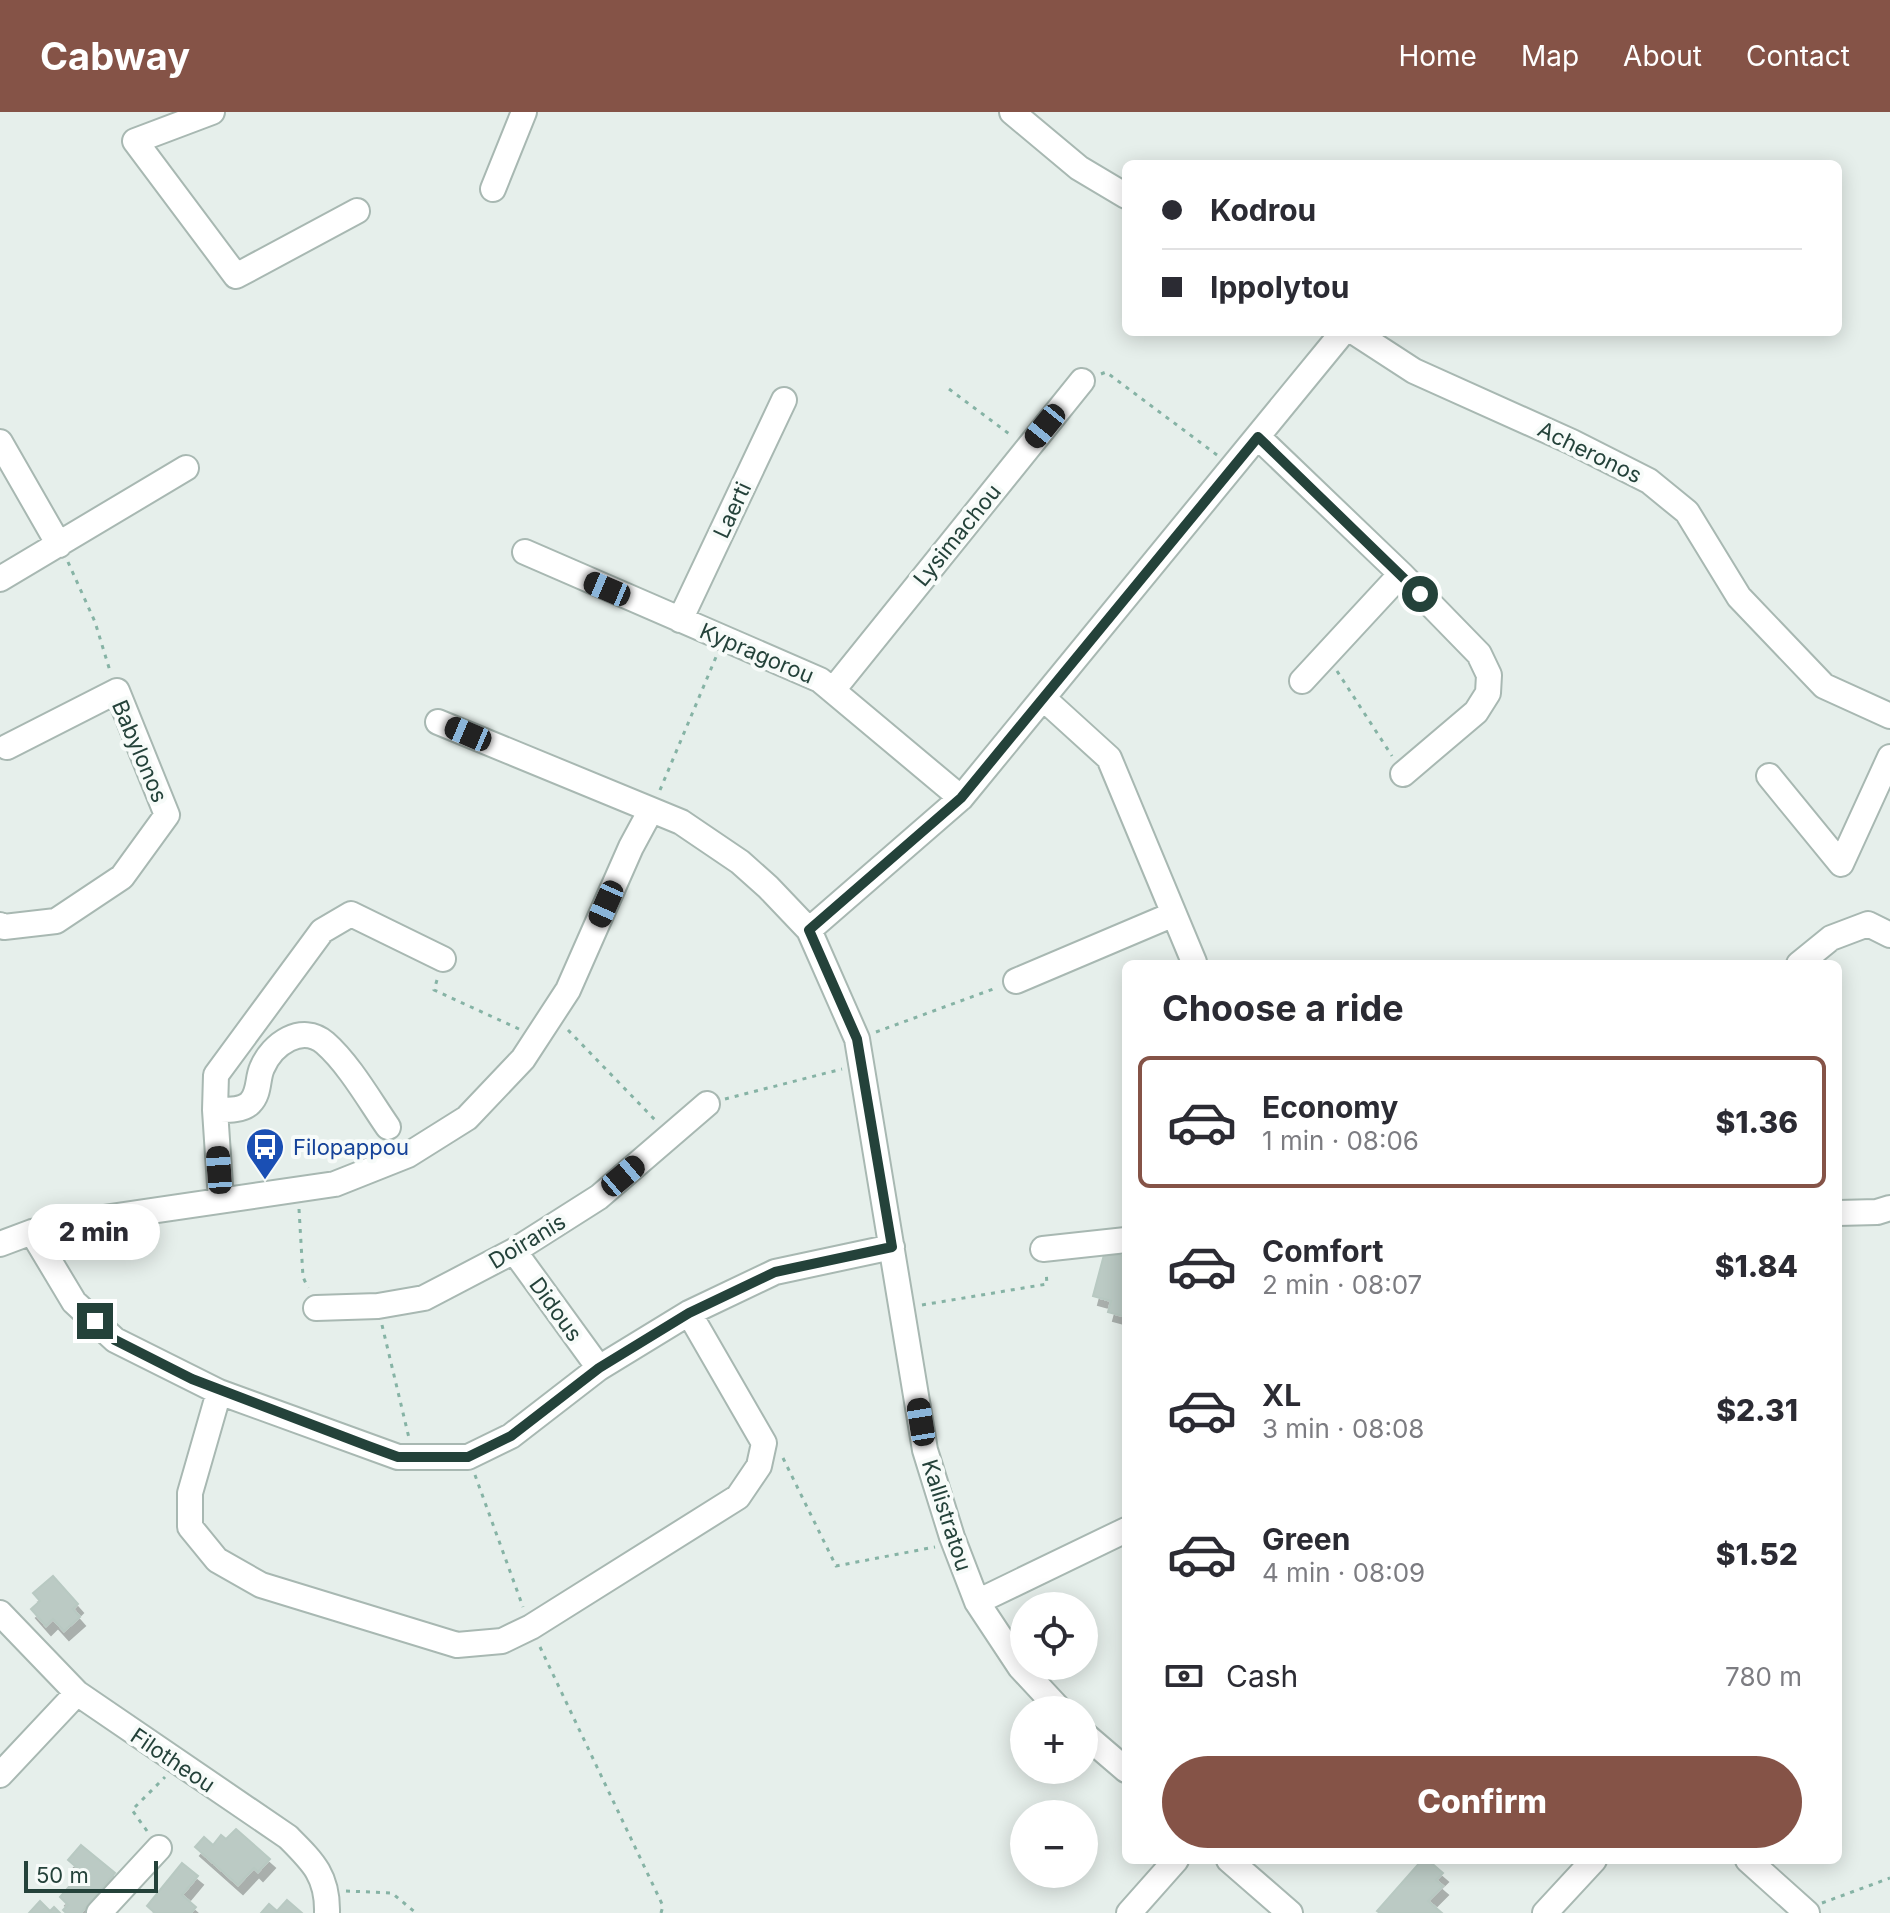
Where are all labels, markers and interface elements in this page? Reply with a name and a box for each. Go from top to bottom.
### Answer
text: Cabway [40,33,190,79]
text: Home [1398,39,1477,73]
text: Map [1521,39,1579,73]
text: About [1623,39,1702,73]
text: Contact [1746,39,1850,73]
text: Kodrou [1210,192,1316,228]
text: Ippolytou [1210,269,1349,305]
car [1021,400,1069,452]
street label: Acheronos [1534,416,1646,488]
street label: Laerti [708,478,756,542]
street label: Lysimachou [908,479,1006,591]
car [580,569,634,609]
route start [1402,576,1438,612]
street label: Kypragorou [696,617,818,689]
street label: Babylonos [107,696,173,806]
car [441,714,495,754]
car [585,877,627,931]
text: Choose a ride [1162,986,1404,1030]
icon: car [1166,1086,1238,1158]
text: Economy [1262,1089,1398,1125]
text: $1.36 [1715,1104,1798,1140]
text: 1 min · 08:06 [1262,1125,1419,1156]
bus stop icon: Filopappou [244,1126,286,1181]
place label: Filopappou [293,1134,409,1160]
car [205,1145,233,1195]
car [597,1151,649,1201]
callout: 2 min [29,1205,161,1261]
street label: Doiranis [484,1208,570,1274]
text: 2 min [59,1216,129,1247]
icon: car [1166,1230,1238,1302]
text: Comfort [1262,1233,1383,1269]
text: $1.84 [1715,1248,1798,1284]
text: 2 min · 08:07 [1262,1269,1422,1300]
street label: Didous [524,1272,588,1346]
route end [77,1303,113,1339]
icon: car [1166,1374,1238,1446]
text: XL [1262,1377,1301,1413]
text: $2.31 [1716,1392,1798,1428]
car [905,1396,937,1448]
text: 3 min · 08:08 [1262,1413,1424,1444]
street label: Kallistratou [917,1456,977,1574]
icon: car [1166,1518,1238,1590]
text: Green [1262,1521,1350,1557]
text: $1.52 [1716,1536,1798,1572]
text: 4 min · 08:09 [1262,1557,1425,1588]
map controls [1010,1592,1098,1888]
button: locate [1010,1592,1098,1680]
icon: cash [1162,1654,1206,1698]
text: Cash [1226,1658,1298,1694]
text: 780 m [1725,1661,1802,1692]
button: + [1010,1696,1098,1784]
street label: Filotheou [126,1722,220,1798]
button: Confirm [1162,1756,1802,1848]
button: − [1010,1800,1098,1888]
scale bar [24,1857,158,1893]
text: 50 m [36,1862,89,1888]

